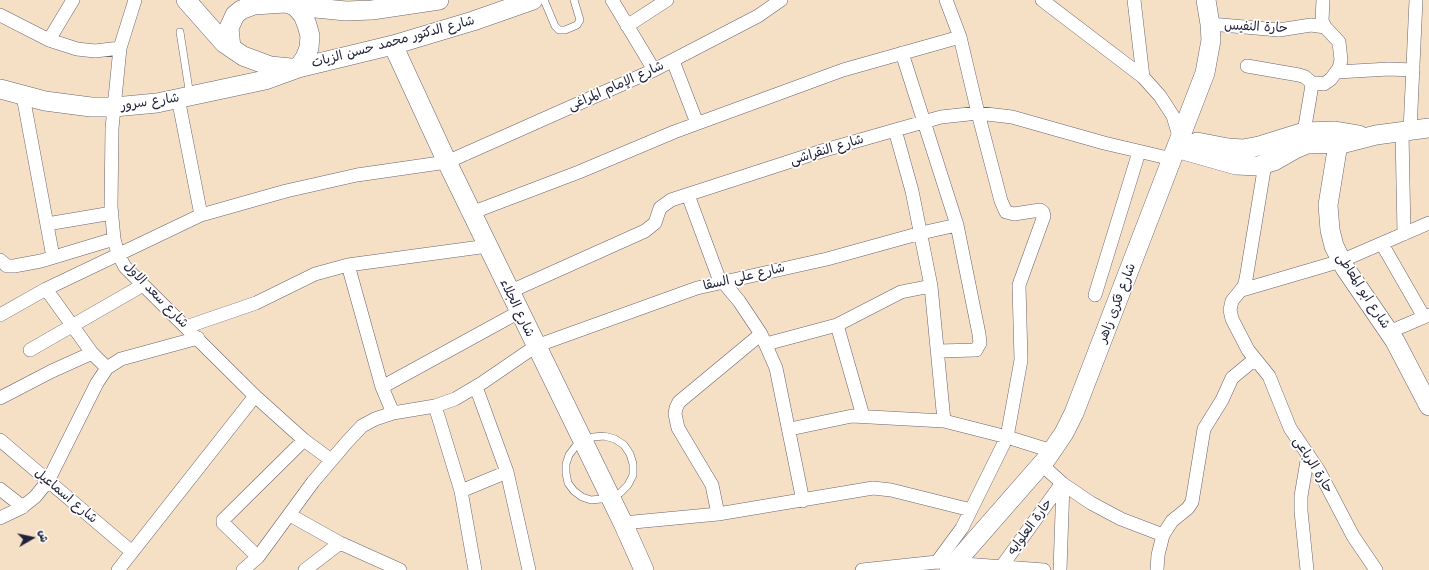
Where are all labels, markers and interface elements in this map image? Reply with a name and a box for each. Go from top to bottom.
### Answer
street label: شارع الدكتور محمد حسن الزيات [310,13,476,71]
street label: حارة النفيس [1224,18,1288,36]
street label: شارع الإمام المراغى [566,58,666,114]
street label: شارع سرور [120,90,180,114]
street label: شارع النقراشى [788,131,866,169]
street label: شارع ابو المعاطى [1333,250,1393,332]
street label: شارع سعد الاول [120,259,192,331]
street label: شارع على السقا [702,260,786,294]
street label: شارع فكرى زاهر [1095,261,1139,345]
street label: شارع الجلاء [496,276,538,340]
street label: حارة الرباعى [1290,434,1336,496]
street label: شارع اسماعيل [31,465,101,527]
street label: حارة العلوايه [1004,496,1056,558]
north arrow [12,518,52,558]
text: ش [35,529,54,543]

